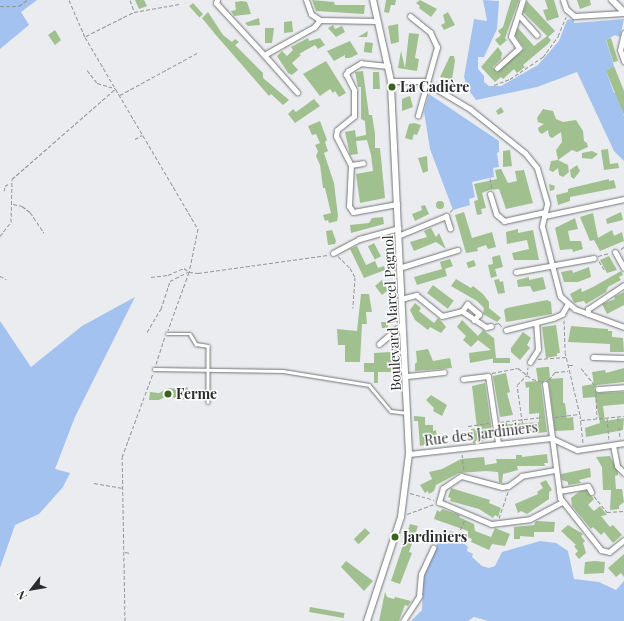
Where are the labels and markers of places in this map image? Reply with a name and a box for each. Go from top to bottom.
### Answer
place label: La Cadière [400,79,469,95]
marker: La Cadière [387,82,397,92]
place label: Ferme [176,386,217,402]
marker: Ferme [163,389,173,399]
place label: Jardiniers [403,529,467,545]
marker: Jardiniers [390,532,400,542]

